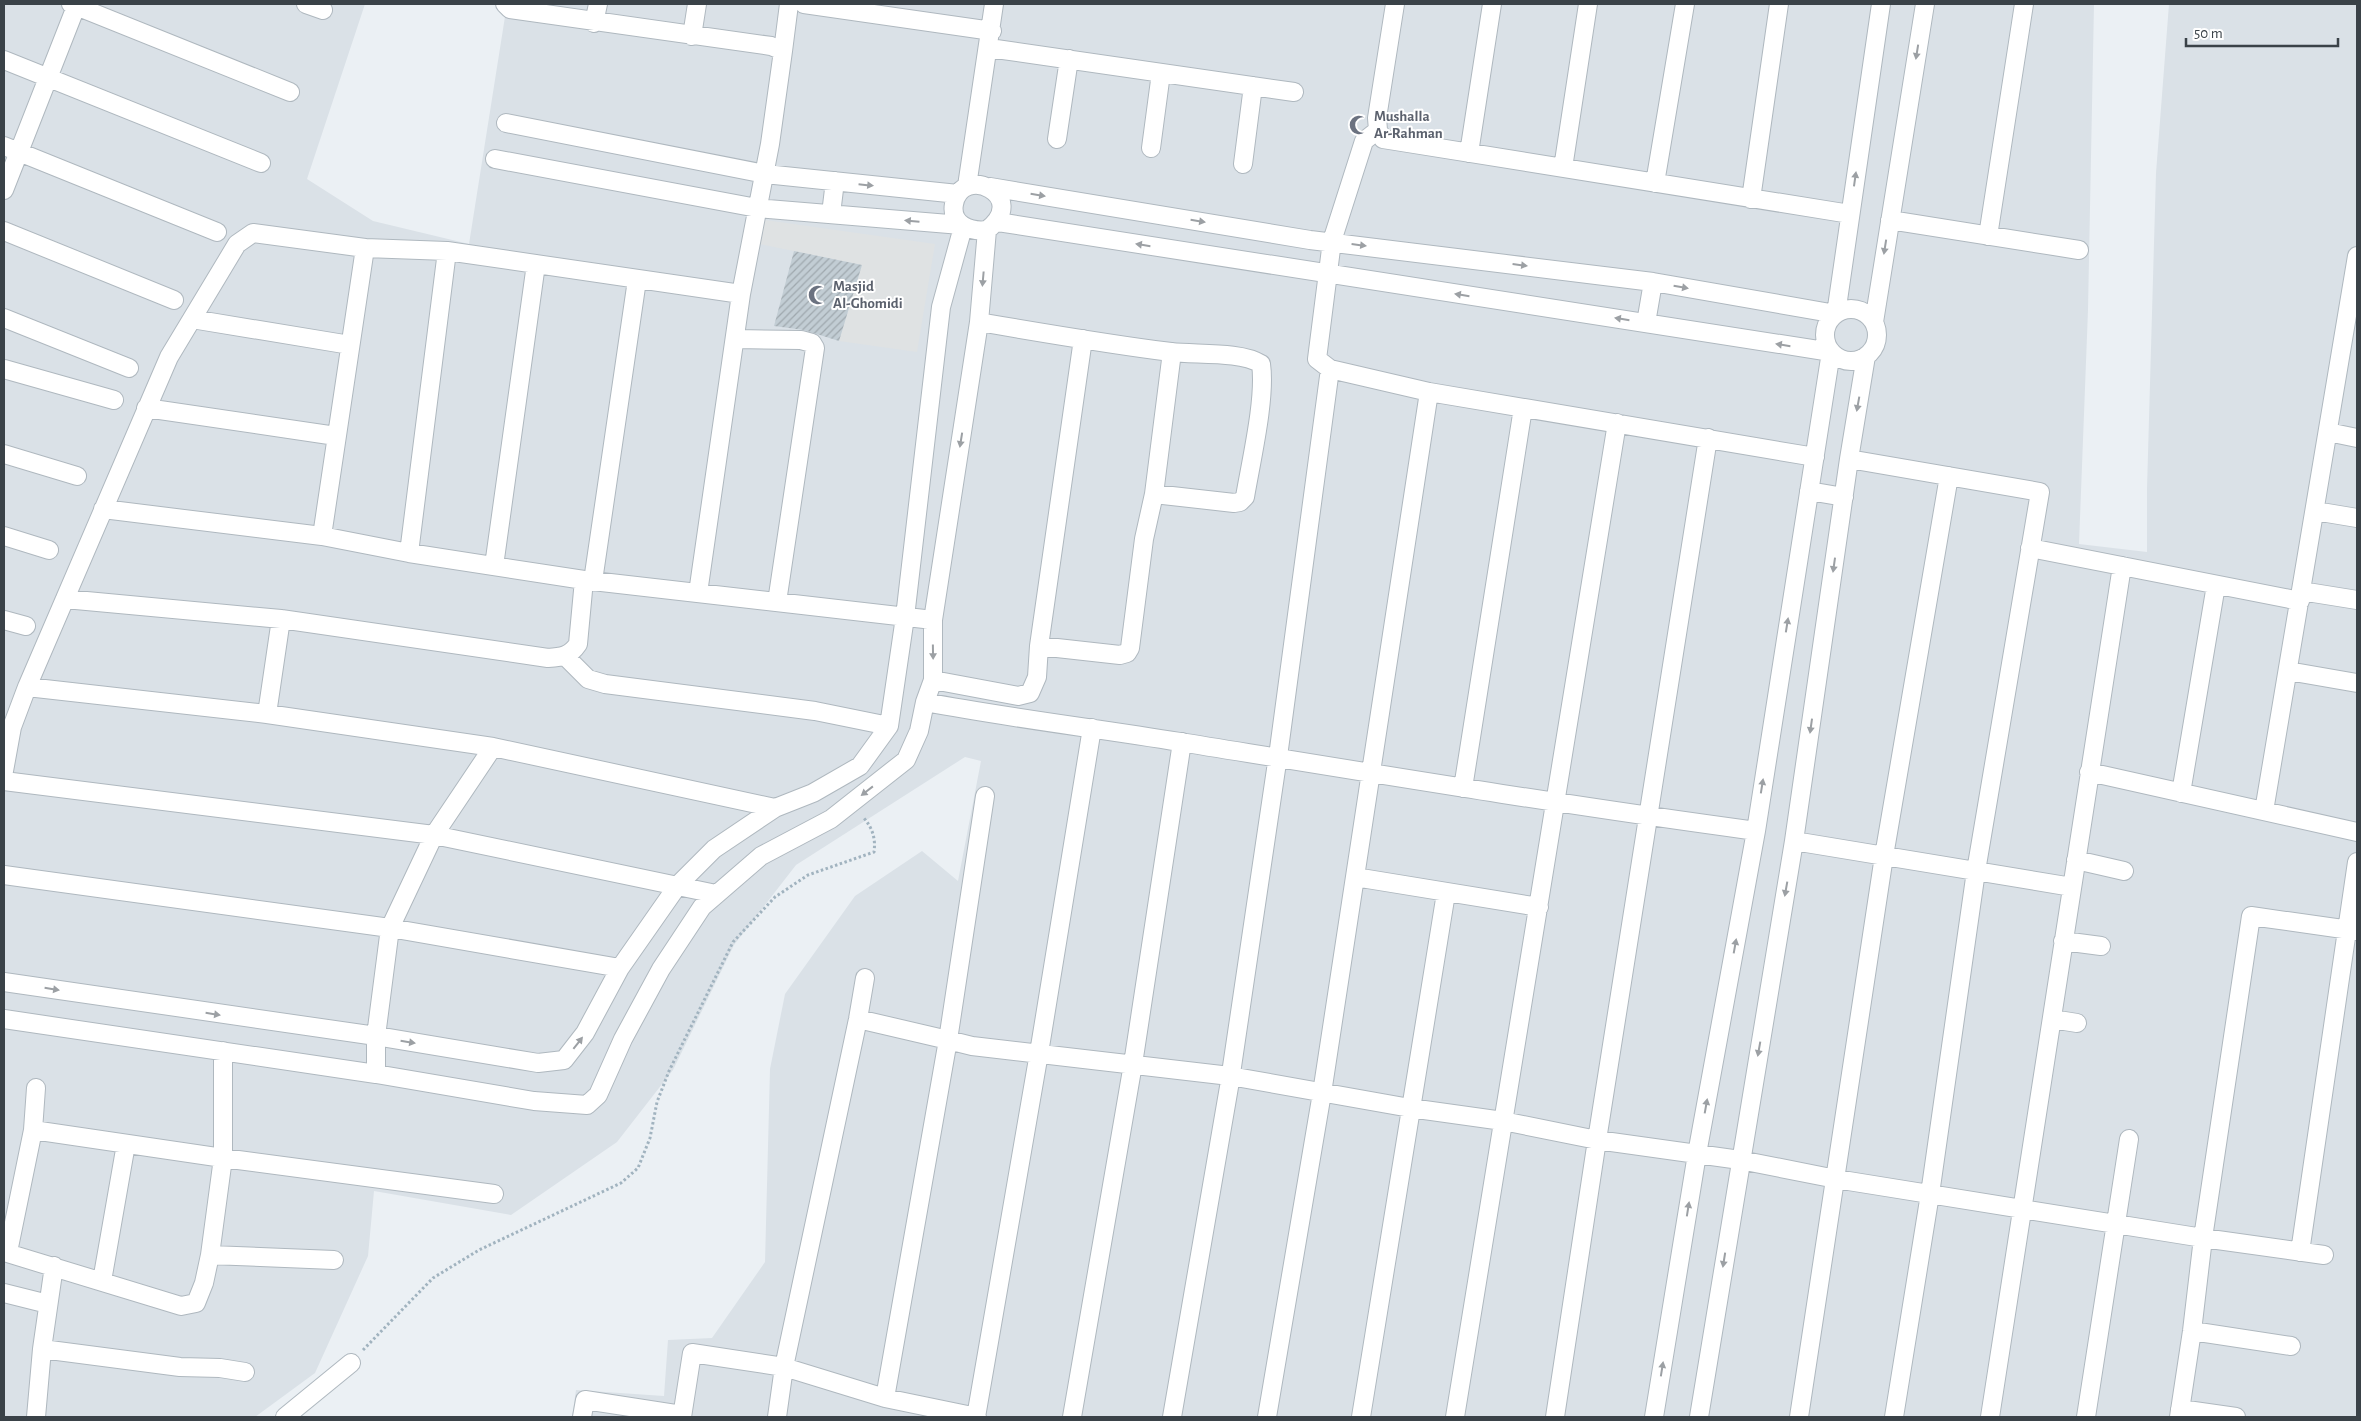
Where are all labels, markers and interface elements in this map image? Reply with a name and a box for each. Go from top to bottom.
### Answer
scale bar [2186,15,2338,47]
text: 50 m [2194,26,2223,41]
one-way arrow [1913,44,1921,60]
place label: Mushalla Ar-Rahman [1374,109,1443,141]
mosque icon: Mushalla Ar-Rahman [1348,114,1370,136]
one-way arrow [1851,170,1859,186]
one-way arrow [858,181,874,189]
one-way arrow [1030,192,1046,200]
one-way arrow [904,217,920,225]
one-way arrow [1191,218,1207,226]
one-way arrow [1881,239,1889,255]
one-way arrow [1134,241,1150,249]
one-way arrow [1351,241,1367,249]
one-way arrow [1512,261,1528,269]
one-way arrow [979,271,987,287]
place label: Masjid Al-Ghomidi [833,279,903,311]
one-way arrow [1673,283,1689,291]
mosque icon: Masjid Al-Ghomidi [807,284,829,306]
one-way arrow [1453,290,1469,298]
one-way arrow [1614,315,1630,323]
one-way arrow [1774,340,1790,348]
one-way arrow [1854,397,1862,413]
one-way arrow [956,432,964,448]
one-way arrow [1830,557,1838,573]
one-way arrow [1784,617,1792,633]
one-way arrow [929,645,937,661]
one-way arrow [1807,718,1815,734]
one-way arrow [1759,777,1767,793]
one-way arrow [861,786,874,797]
one-way arrow [1782,882,1790,898]
one-way arrow [1731,937,1739,953]
one-way arrow [44,986,60,994]
one-way arrow [205,1010,221,1018]
one-way arrow [572,1036,583,1049]
one-way arrow [400,1038,416,1046]
one-way arrow [1754,1042,1762,1058]
one-way arrow [1702,1097,1710,1113]
one-way arrow [1684,1200,1692,1216]
one-way arrow [1720,1252,1728,1268]
one-way arrow [1658,1361,1666,1377]

